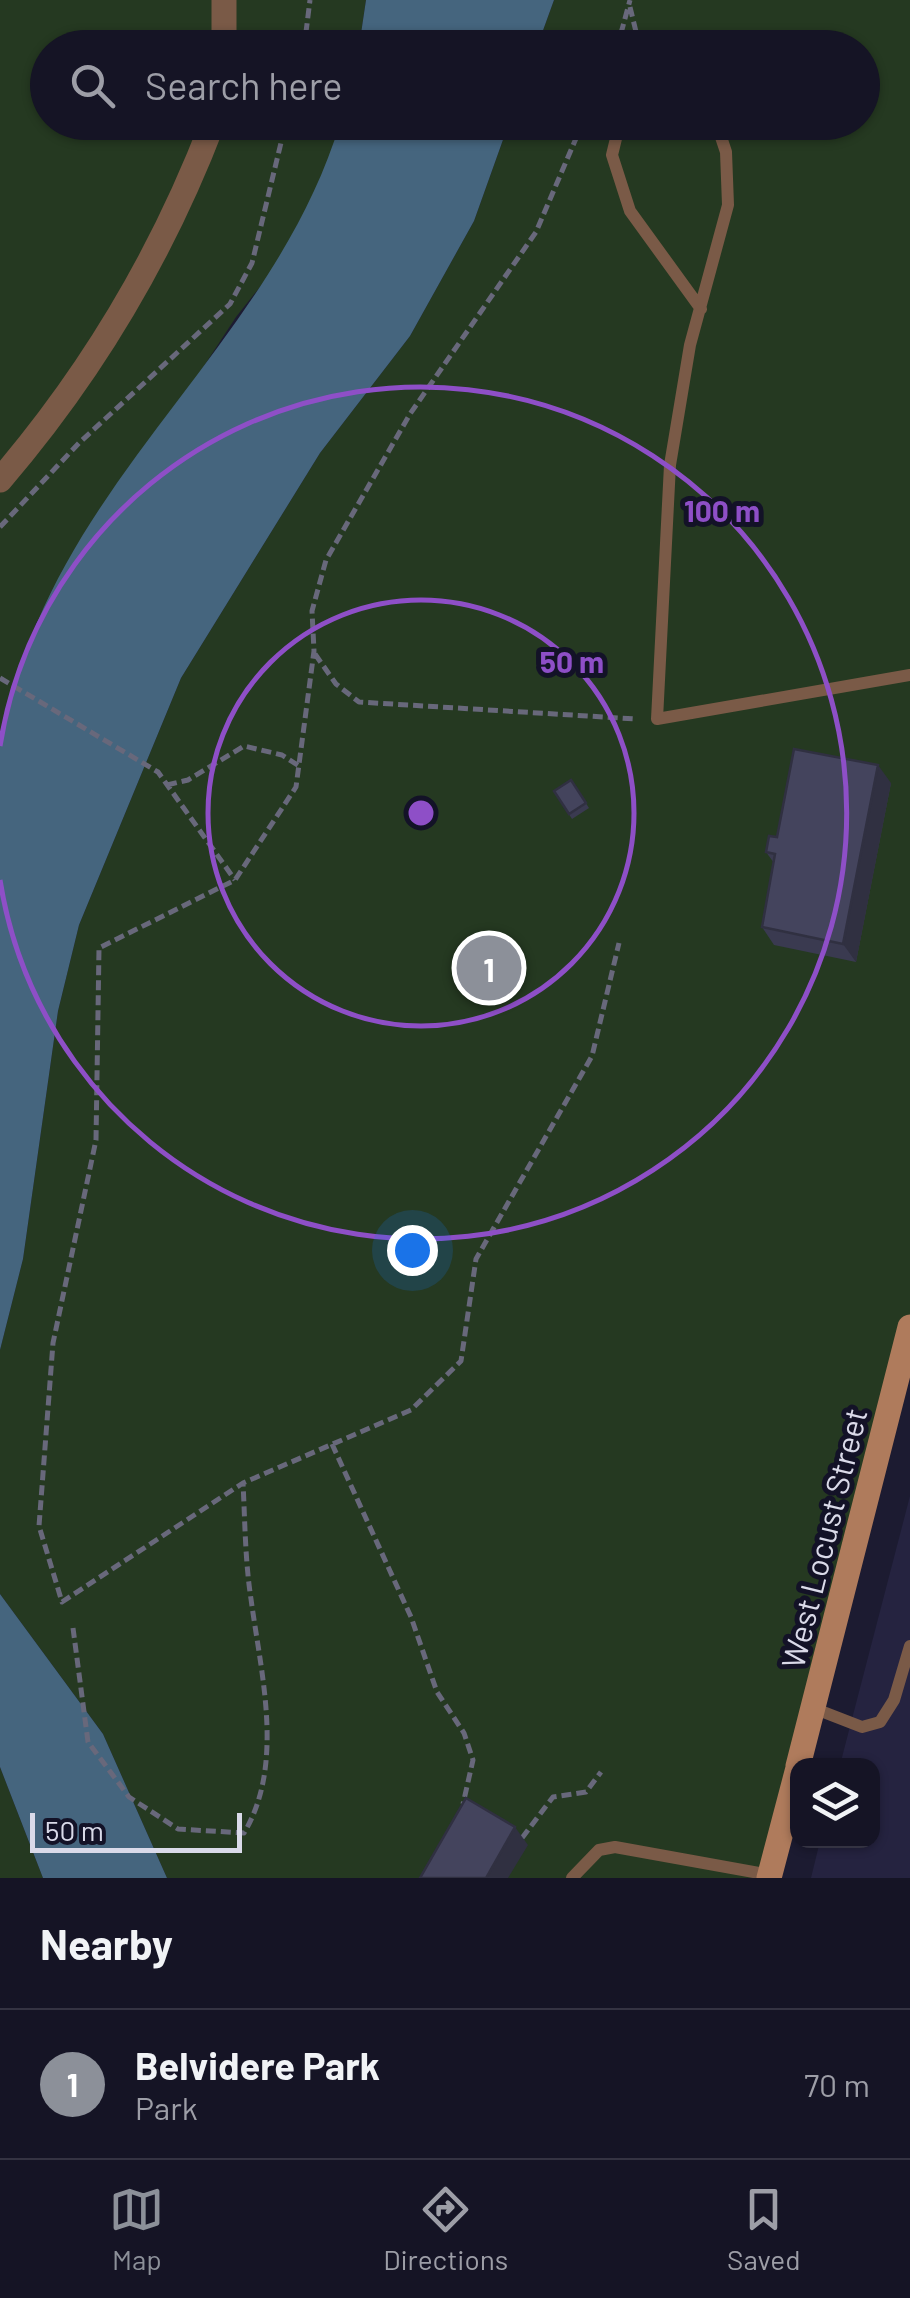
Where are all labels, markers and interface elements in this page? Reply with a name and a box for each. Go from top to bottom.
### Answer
search box [30,30,880,140]
icon: search [65,58,120,113]
text: Search here [145,62,343,108]
text: 100 m [684,492,760,528]
text: 50 m [540,643,604,679]
centre of rings [403,795,439,831]
pin: 1 [456,930,522,1006]
your location [387,1225,438,1276]
street label: West Locust Street [772,1404,874,1672]
map controls [790,1758,880,1848]
button: layers [790,1758,880,1848]
scale bar [30,1808,242,1852]
text: 50 m [45,1813,104,1847]
text: Nearby [40,1918,173,1968]
text: Belvidere Park [135,2042,380,2088]
text: 1 [67,2065,78,2103]
text: 70 m [804,2065,870,2103]
text: Park [135,2088,198,2126]
tab: Map [109,2182,164,2276]
tab: Directions [383,2182,508,2276]
tab: Saved [727,2182,801,2276]

